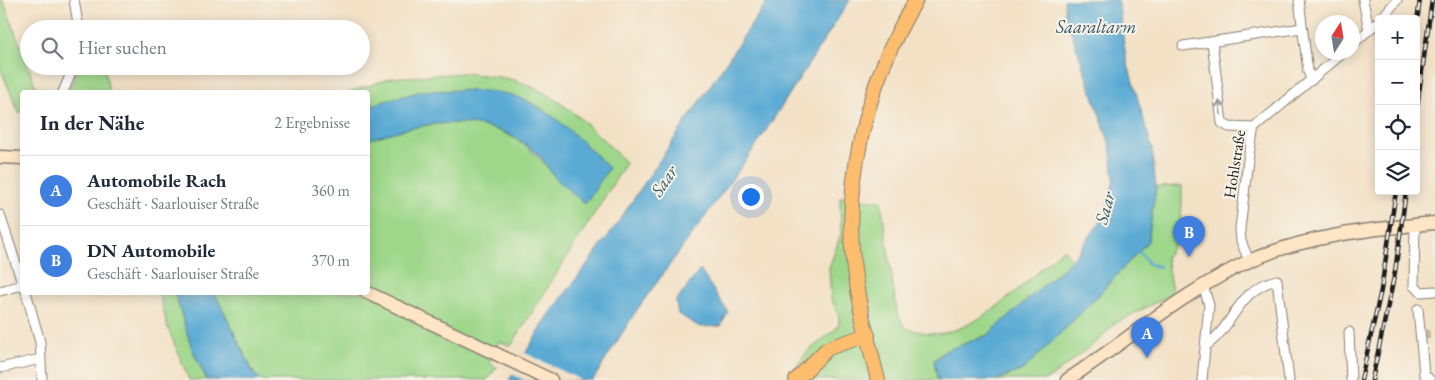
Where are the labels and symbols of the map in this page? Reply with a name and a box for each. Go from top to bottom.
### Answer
water label: Saaraltarm [1055,15,1136,38]
north arrow [1315,15,1360,60]
one-way arrow [1215,100,1225,116]
street label: Hohlstraße [1219,128,1250,200]
water label: Saar [644,160,683,201]
your location [738,184,764,210]
water label: Saar [1089,188,1120,228]
pin: B [1173,216,1205,257]
pin: A [1131,317,1163,358]

